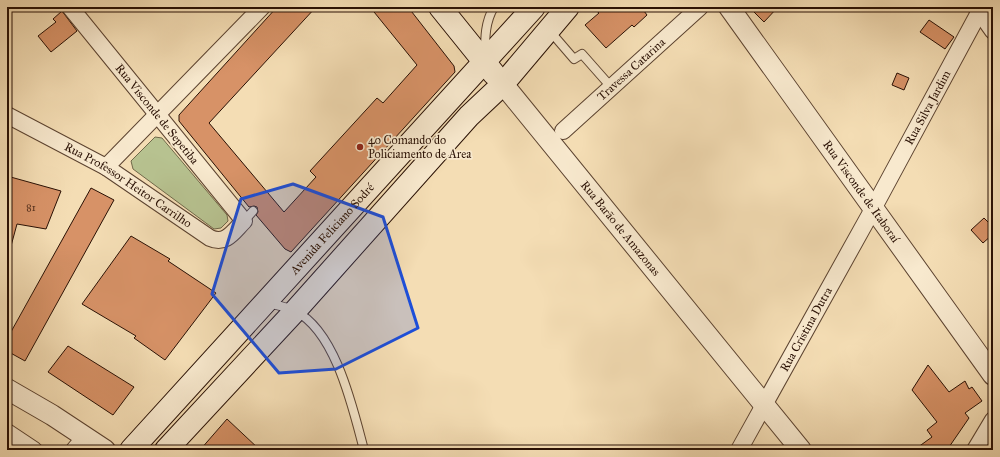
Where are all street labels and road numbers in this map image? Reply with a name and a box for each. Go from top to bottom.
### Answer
street label: Travessa Catarina [594,34,669,103]
street label: Rua Visconde de Sepetiba [112,61,202,168]
street label: Rua Silva Jardim [902,68,954,147]
street label: Rua Visconde de Itaboraí [820,138,903,246]
street label: Rua Professor Heitor Carrilho [62,139,194,230]
street label: Rua Barão de Amazonas [578,178,663,279]
street label: Avenida Feliciano Sodré [287,180,377,278]
street label: Rua Cristina Dutra [777,284,836,374]

